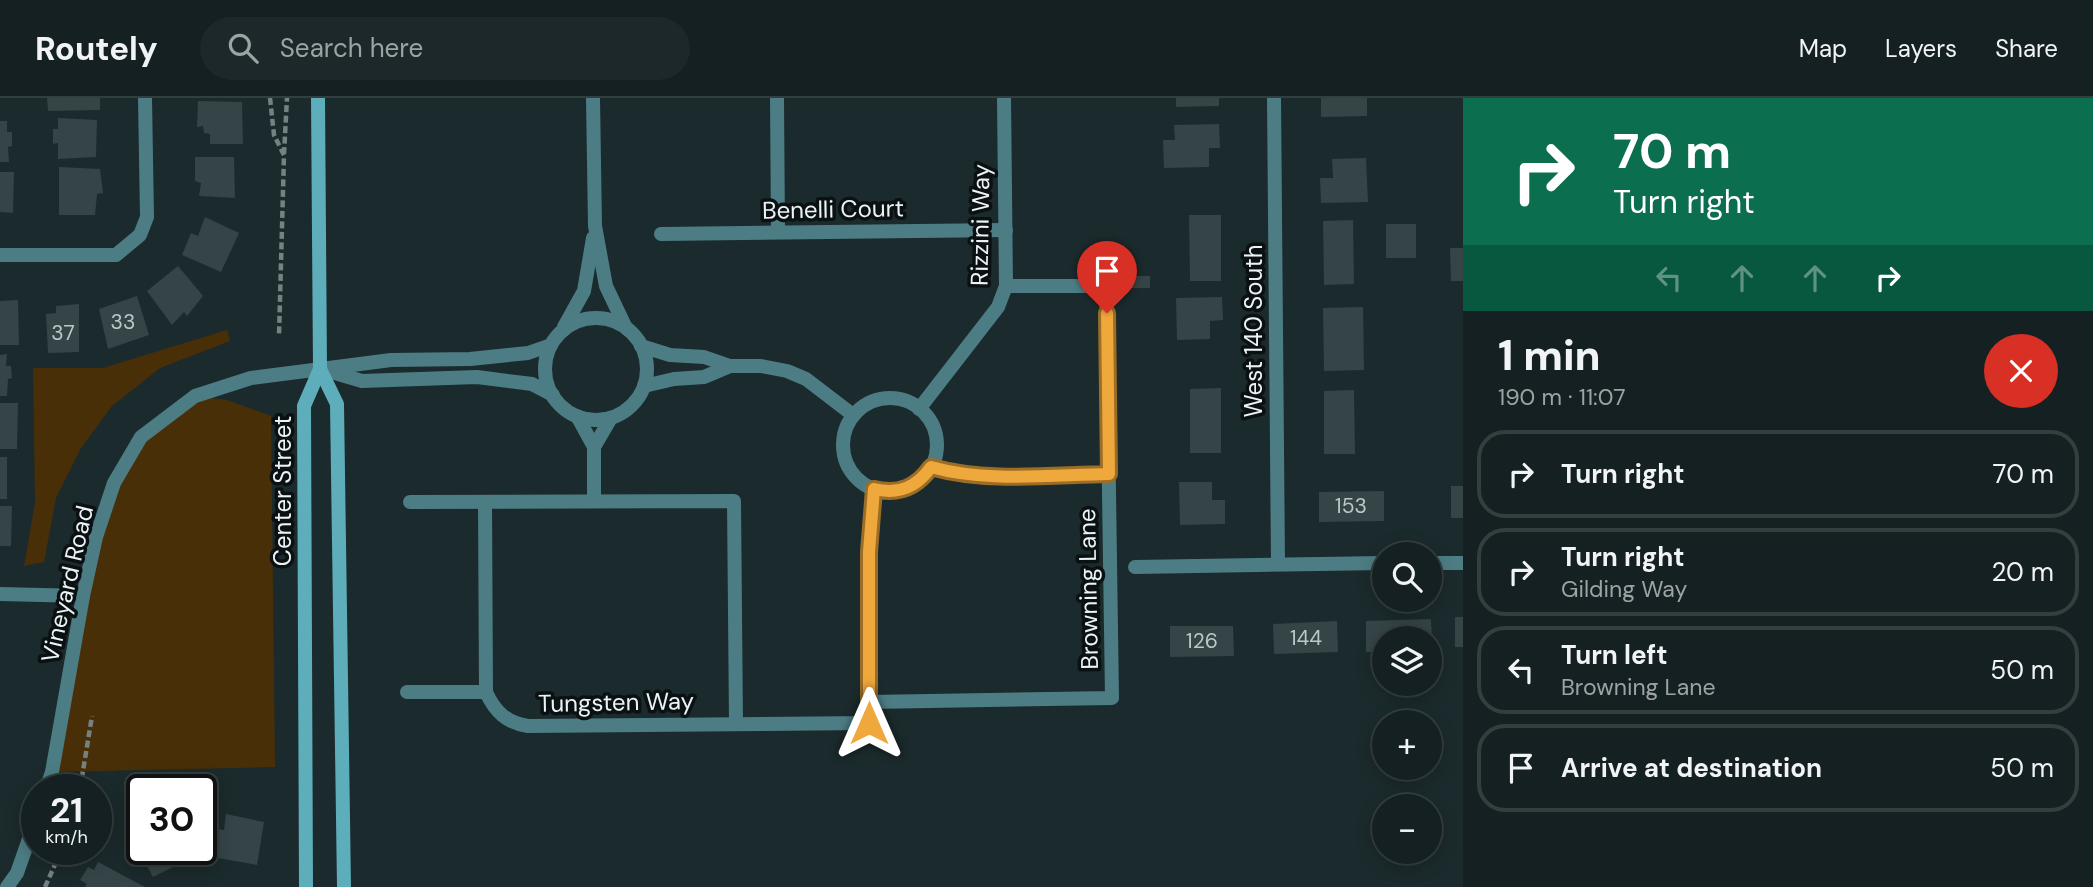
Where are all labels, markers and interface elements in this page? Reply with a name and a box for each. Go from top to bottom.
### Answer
search box [200,17,690,80]
text: Routely [35,27,158,70]
icon: search [224,29,262,67]
text: Search here [280,31,423,65]
text: Map [1799,33,1847,64]
text: Layers [1885,33,1957,64]
text: Share [1995,33,2058,64]
text: 70 m [1613,119,1731,183]
icon: right [1498,126,1589,217]
street label: Rizzini Way [963,164,997,286]
text: Turn right [1613,181,1755,223]
street label: Benelli Court [762,192,904,226]
pin [1077,241,1137,313]
street label: West 140 South [1238,245,1269,417]
icon: arrive [1088,252,1126,290]
icon: left [1650,259,1688,297]
icon: ahead [1723,259,1761,297]
icon: ahead [1796,259,1834,297]
icon: right [1869,259,1907,297]
house number: 33 [111,308,135,336]
house number: 37 [51,319,75,347]
text: 1 min [1498,328,1601,383]
button: close [1984,334,2058,408]
text: 190 m · 11:07 [1498,382,1625,412]
street label: Center Street [267,416,298,566]
icon: right [1502,455,1540,493]
text: Turn right [1561,457,1685,491]
text: 70 m [1993,457,2054,491]
house number: 153 [1335,492,1367,520]
street label: Vineyard Road [34,502,100,666]
street label: Browning Lane [1071,508,1105,670]
text: Turn right [1561,540,1685,574]
map controls [1372,542,1442,864]
button: search [1372,542,1442,612]
icon: right [1502,553,1540,591]
text: 20 m [1991,555,2054,589]
text: Gilding Way [1561,574,1687,604]
house number: 144 [1290,624,1322,652]
button: layers [1372,626,1442,696]
house number: 126 [1186,627,1218,655]
text: Turn left [1561,638,1668,672]
icon: left [1502,651,1540,689]
text: 50 m [1990,653,2054,687]
text: Browning Lane [1561,672,1715,702]
street label: Tungsten Way [538,685,694,719]
position arrow [832,686,906,760]
button: + [1372,710,1442,780]
icon: arrive [1502,749,1540,787]
text: Arrive at destination [1561,751,1822,785]
text: 50 m [1990,751,2054,785]
speed limit sign: 30 [126,774,217,865]
text: 21 [50,787,83,833]
button: − [1372,794,1442,864]
text: km/h [45,825,88,849]

